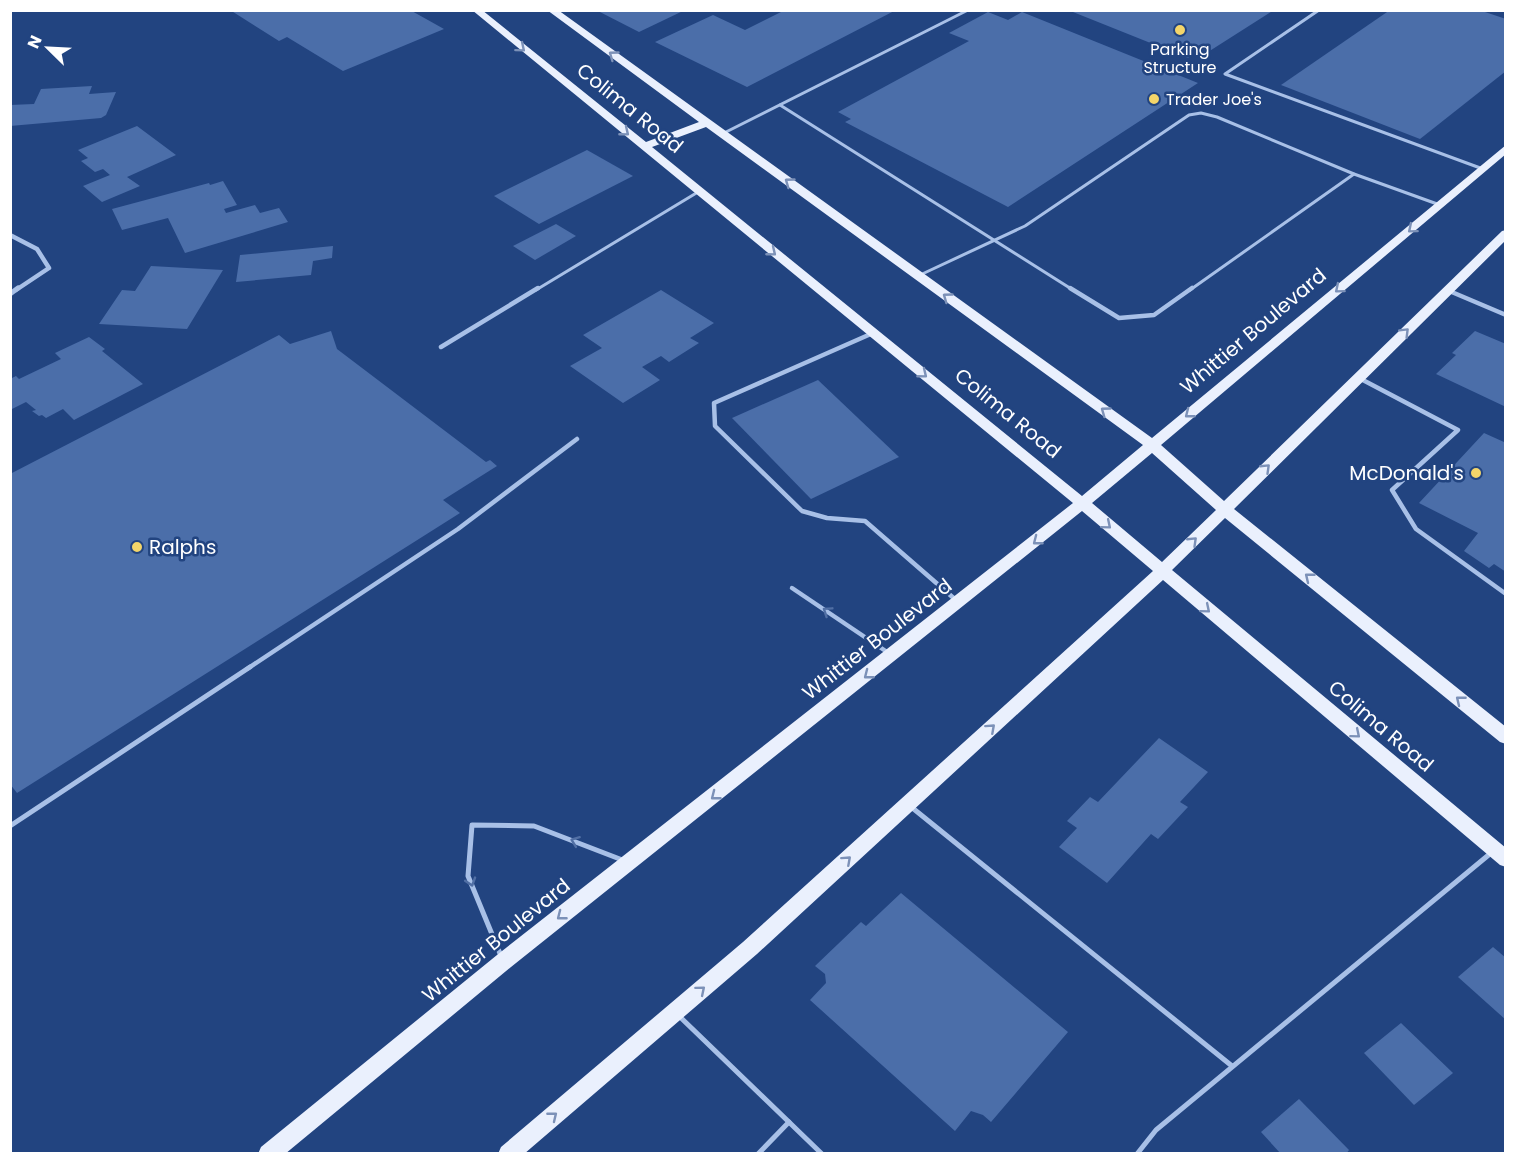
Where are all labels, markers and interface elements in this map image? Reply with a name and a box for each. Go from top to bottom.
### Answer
north arrow [18,18,78,78]
marker: Parking Structure [1173,23,1187,37]
text: N [22,32,48,52]
place label: Parking Structure [1143,38,1217,79]
one-way arrow [514,41,525,52]
one-way arrow [608,51,619,62]
street label: Colima Road [571,56,689,160]
place label: Trader Joe's [1166,88,1262,111]
marker: Trader Joe's [1147,92,1161,106]
one-way arrow [618,125,629,136]
one-way arrow [784,179,795,190]
one-way arrow [1408,221,1419,232]
one-way arrow [765,244,776,255]
street label: Whittier Boulevard [1174,262,1332,400]
one-way arrow [1335,282,1346,293]
one-way arrow [942,293,953,304]
one-way arrow [1398,328,1409,339]
street label: Colima Road [949,361,1067,465]
one-way arrow [917,367,928,378]
one-way arrow [1185,406,1196,417]
one-way arrow [1100,407,1111,418]
place label: McDonald's [1349,459,1464,487]
one-way arrow [1259,464,1269,475]
marker: McDonald's [1469,466,1483,480]
one-way arrow [1100,517,1111,528]
place label: Ralphs [149,533,216,561]
one-way arrow [1033,533,1044,544]
one-way arrow [1186,537,1197,548]
marker: Ralphs [130,540,144,554]
street label: Whittier Boulevard [796,572,958,706]
one-way arrow [1304,574,1315,585]
one-way arrow [1199,602,1210,613]
one-way arrow [822,607,833,618]
one-way arrow [863,668,874,679]
street label: Colima Road [1322,674,1440,778]
one-way arrow [1456,696,1467,707]
one-way arrow [984,724,994,735]
one-way arrow [1349,727,1360,738]
one-way arrow [710,788,721,799]
one-way arrow [570,836,581,849]
one-way arrow [840,856,850,867]
street label: Whittier Boulevard [416,872,576,1008]
one-way arrow [464,876,476,887]
one-way arrow [557,909,568,920]
one-way arrow [694,986,705,997]
one-way arrow [546,1113,557,1124]

